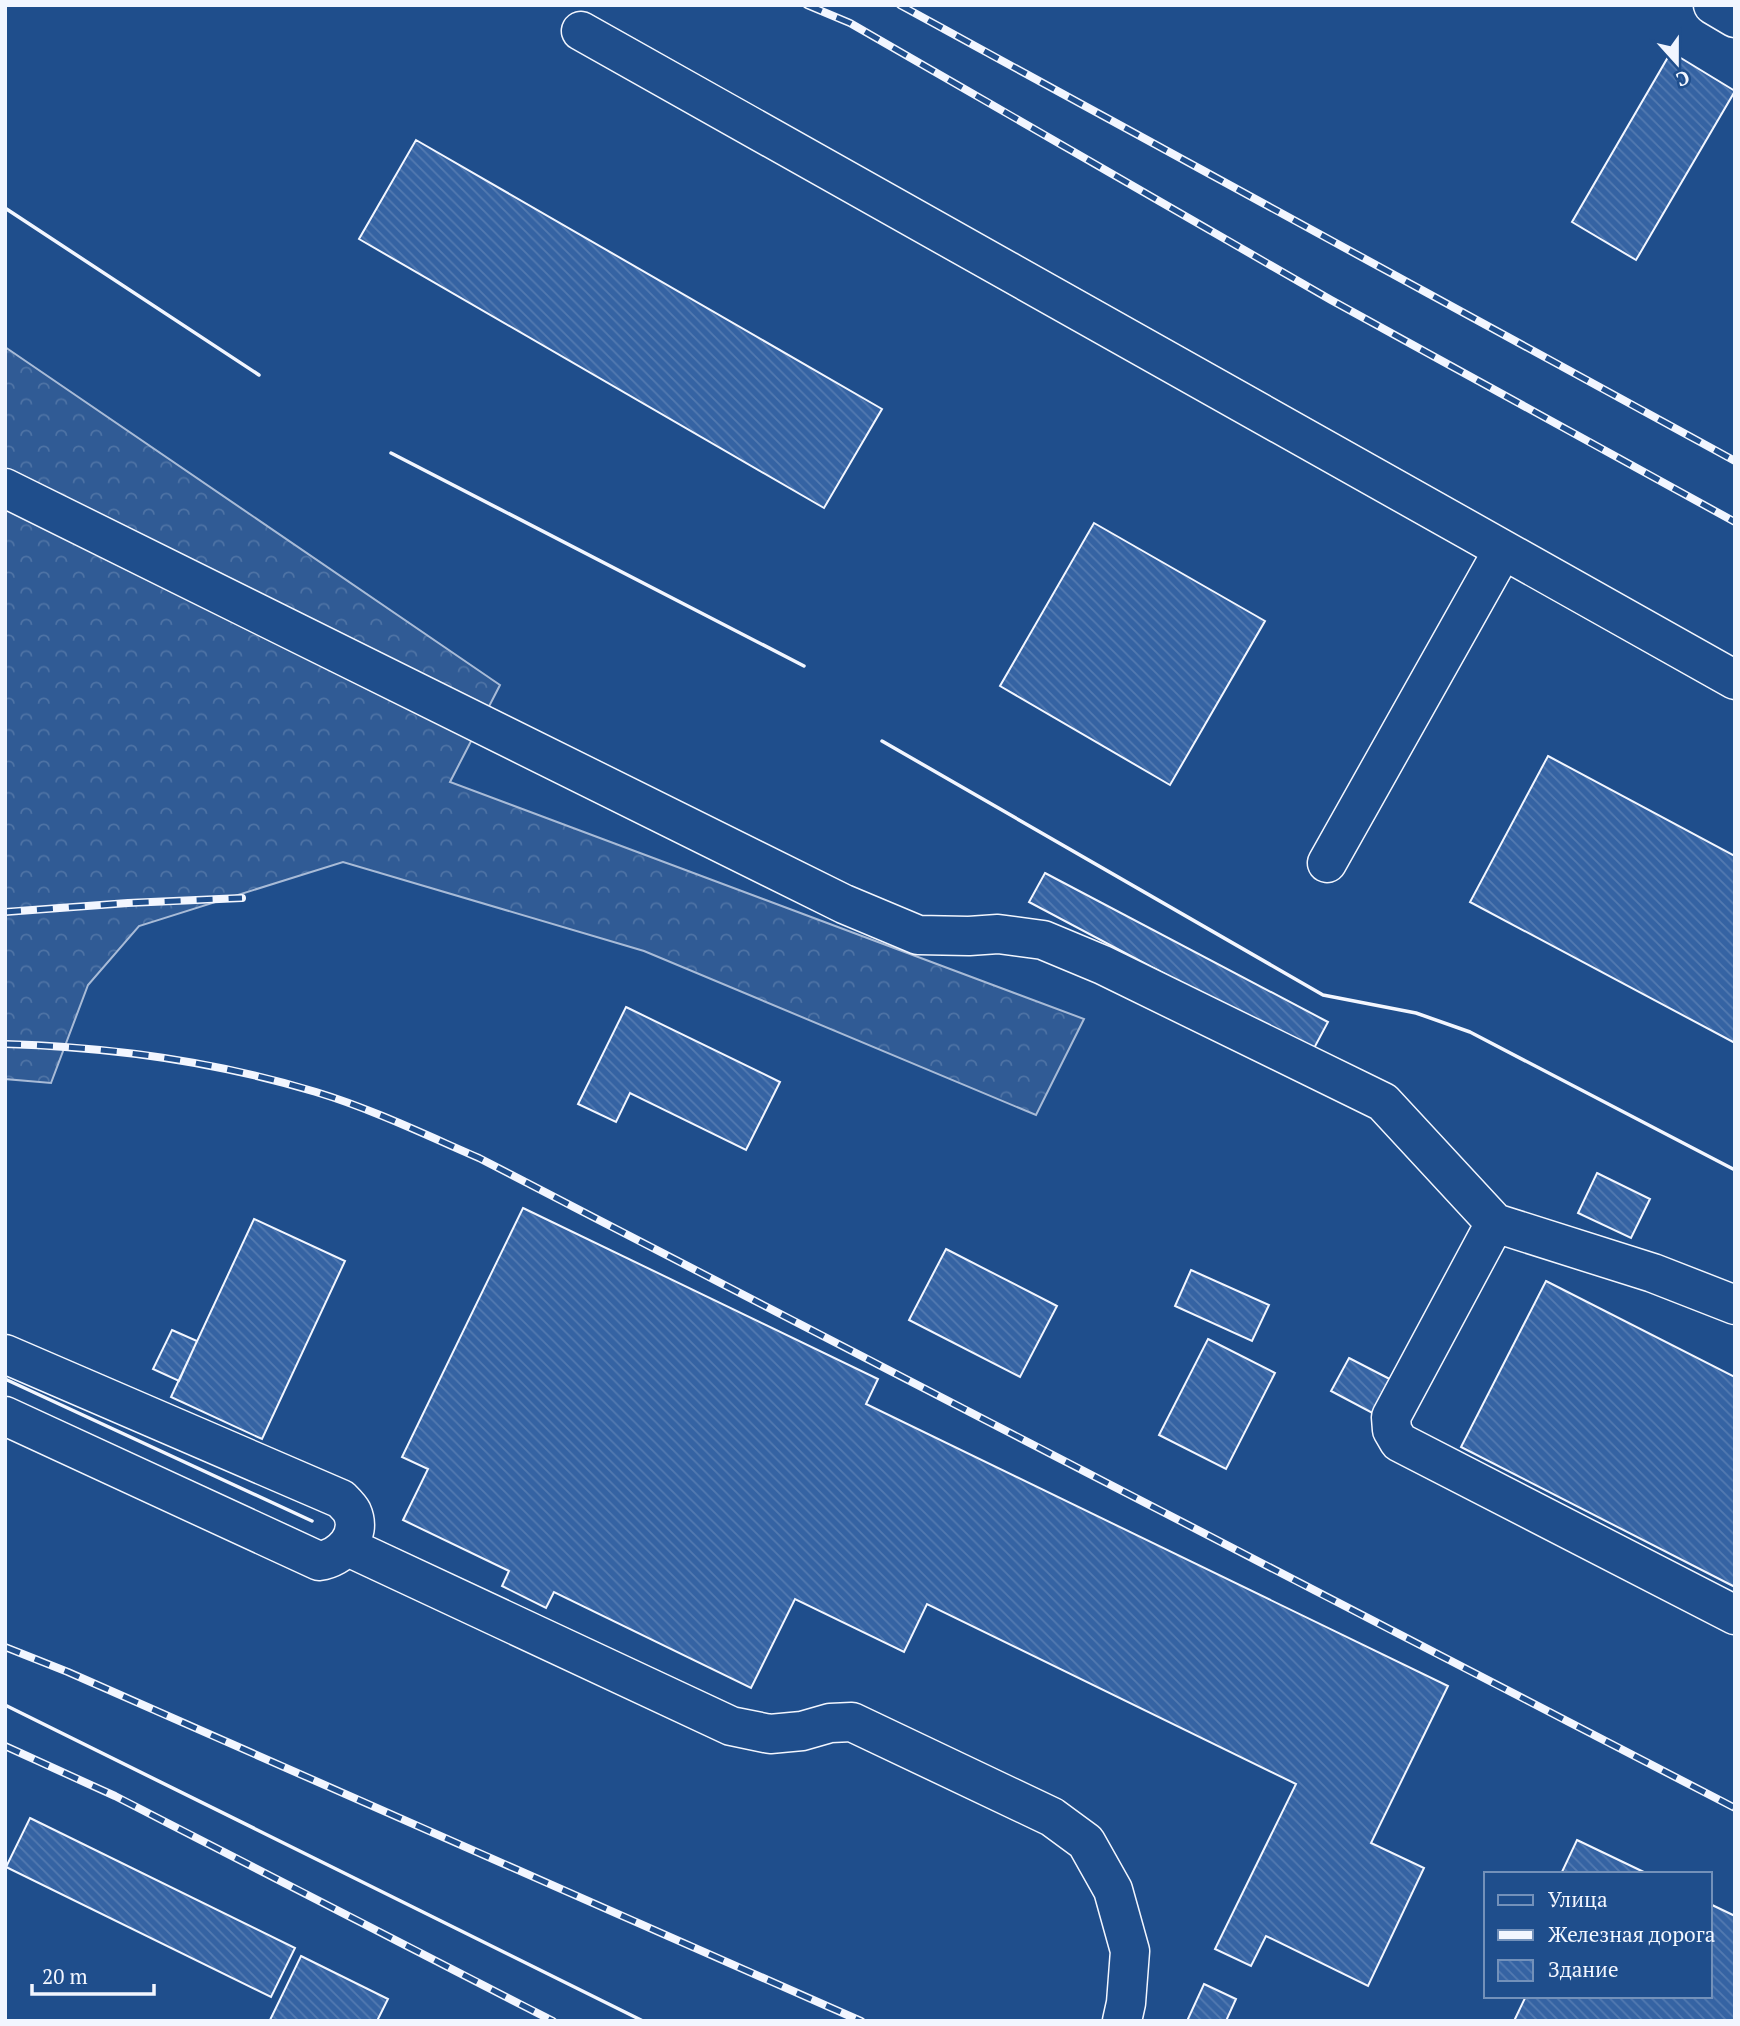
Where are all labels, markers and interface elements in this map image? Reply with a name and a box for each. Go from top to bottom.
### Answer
north arrow [1642,28,1712,98]
text: С [1673,65,1694,93]
legend [1484,1872,1712,1998]
text: Улица [1548,1885,1608,1913]
text: Железная дорога [1548,1920,1716,1948]
scale bar [32,1952,154,1996]
text: Здание [1548,1955,1619,1983]
text: 20 m [42,1962,88,1990]

